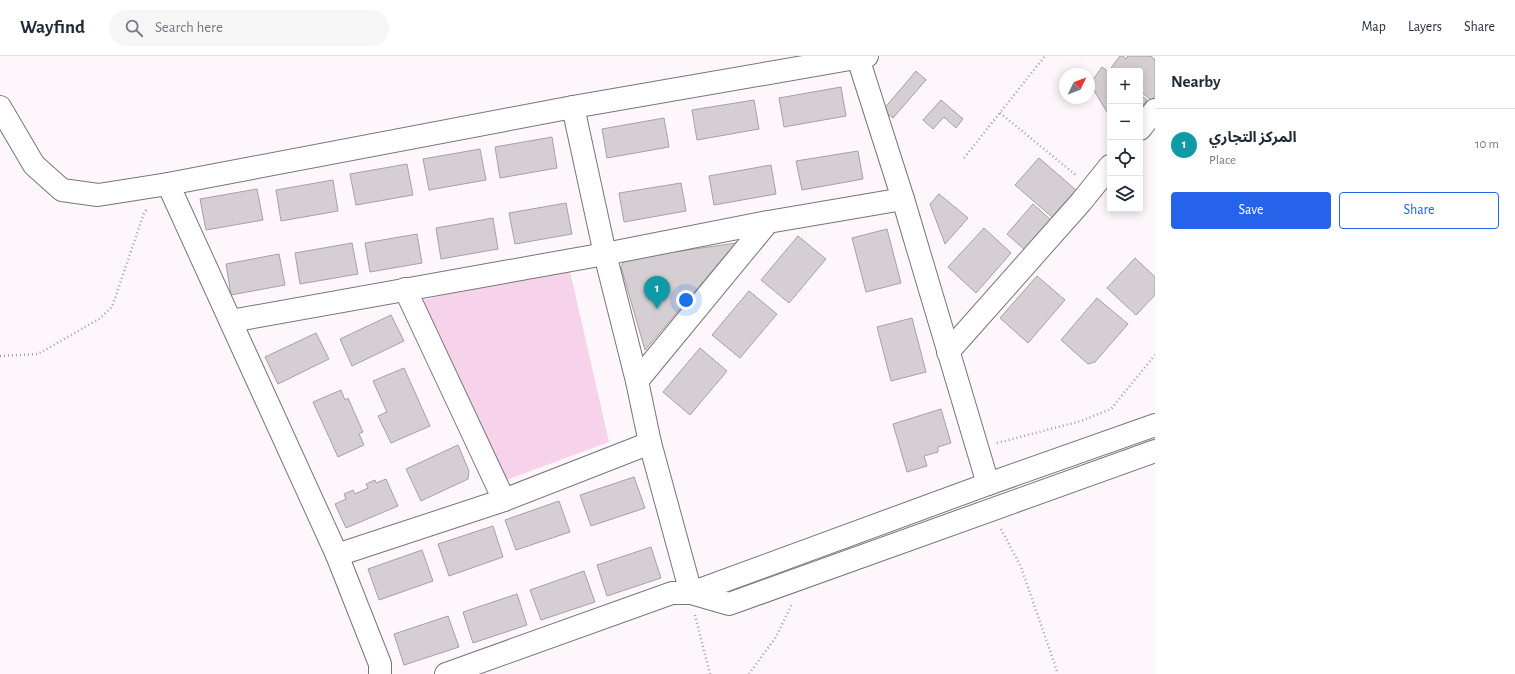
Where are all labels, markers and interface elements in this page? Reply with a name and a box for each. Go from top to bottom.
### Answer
search box [109,10,389,46]
icon: search [123,17,145,39]
text: Wayfind [20,18,85,37]
text: Search here [155,20,223,35]
text: Map [1361,20,1386,34]
text: Layers [1408,20,1442,34]
text: Share [1464,20,1495,34]
north arrow [1059,68,1095,104]
map controls [1107,68,1143,212]
button: + [1107,68,1143,104]
text: Nearby [1171,73,1221,90]
button: − [1107,104,1143,140]
text: المركز التجاري [1209,130,1297,145]
text: 1 [1182,138,1186,151]
text: 10 m [1475,138,1499,151]
button: locate [1107,140,1143,176]
text: Place [1209,154,1236,167]
button: layers [1107,176,1143,212]
button: Save [1171,192,1331,229]
button: Share [1339,192,1499,229]
pin: 1 [644,276,670,309]
your location [676,290,696,310]

